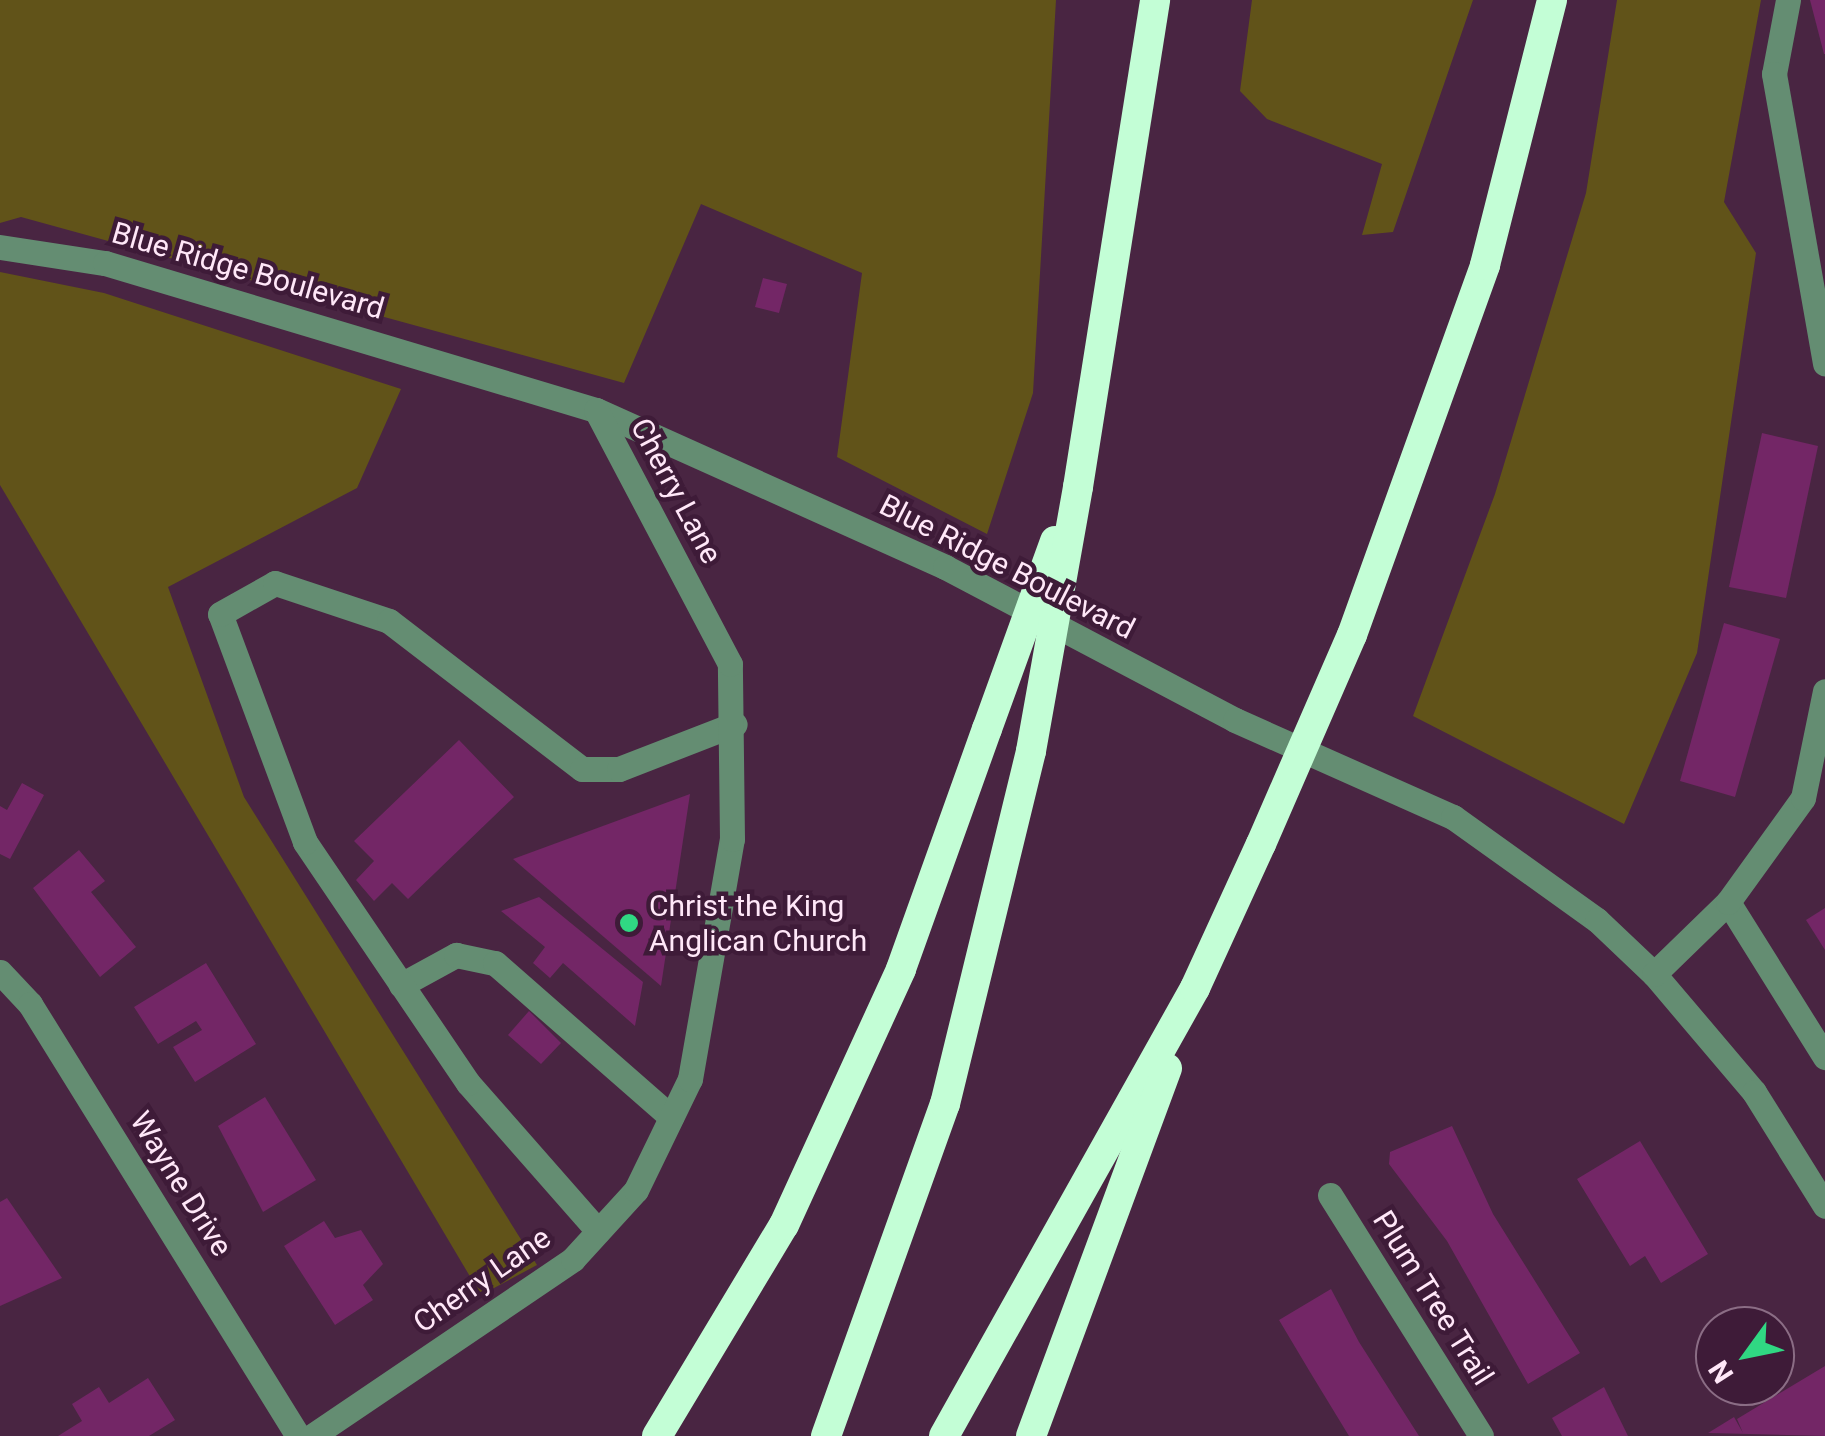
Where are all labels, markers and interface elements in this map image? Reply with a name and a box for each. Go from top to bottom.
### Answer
street label: Blue Ridge Boulevard [108,215,388,327]
street label: Cherry Lane [623,412,729,570]
street label: Blue Ridge Boulevard [873,487,1141,647]
place label: Christ the King Anglican Church [649,888,867,958]
marker: Christ the King Anglican Church [618,912,640,934]
street label: Wayne Drive [122,1105,240,1263]
street label: Plum Tree Trail [1365,1204,1501,1392]
street label: Cherry Lane [406,1220,558,1340]
north arrow [1695,1306,1795,1406]
text: N [1702,1354,1740,1389]

